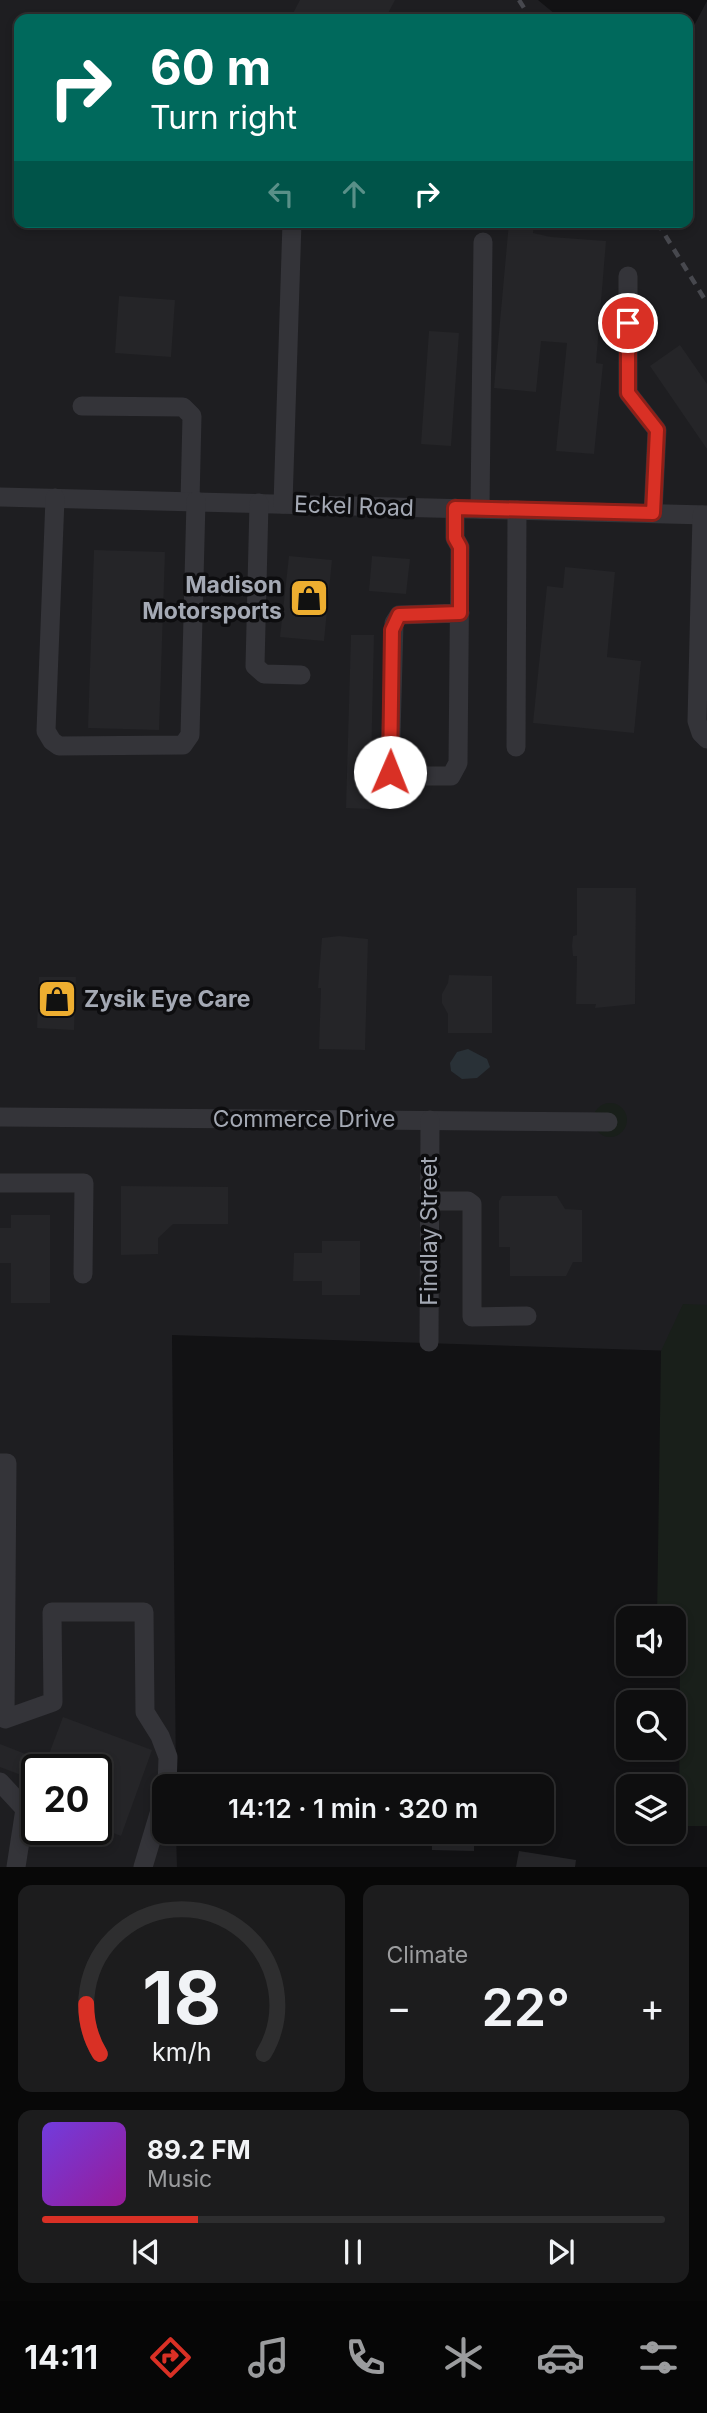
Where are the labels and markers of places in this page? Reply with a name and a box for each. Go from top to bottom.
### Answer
pin [598,293,658,353]
place label: Madison Motorsports [142,571,282,625]
shop icon: Madison Motorsports [288,577,330,619]
shop icon: Zysik Eye Care [36,978,78,1020]
place label: Zysik Eye Care [84,985,250,1013]

